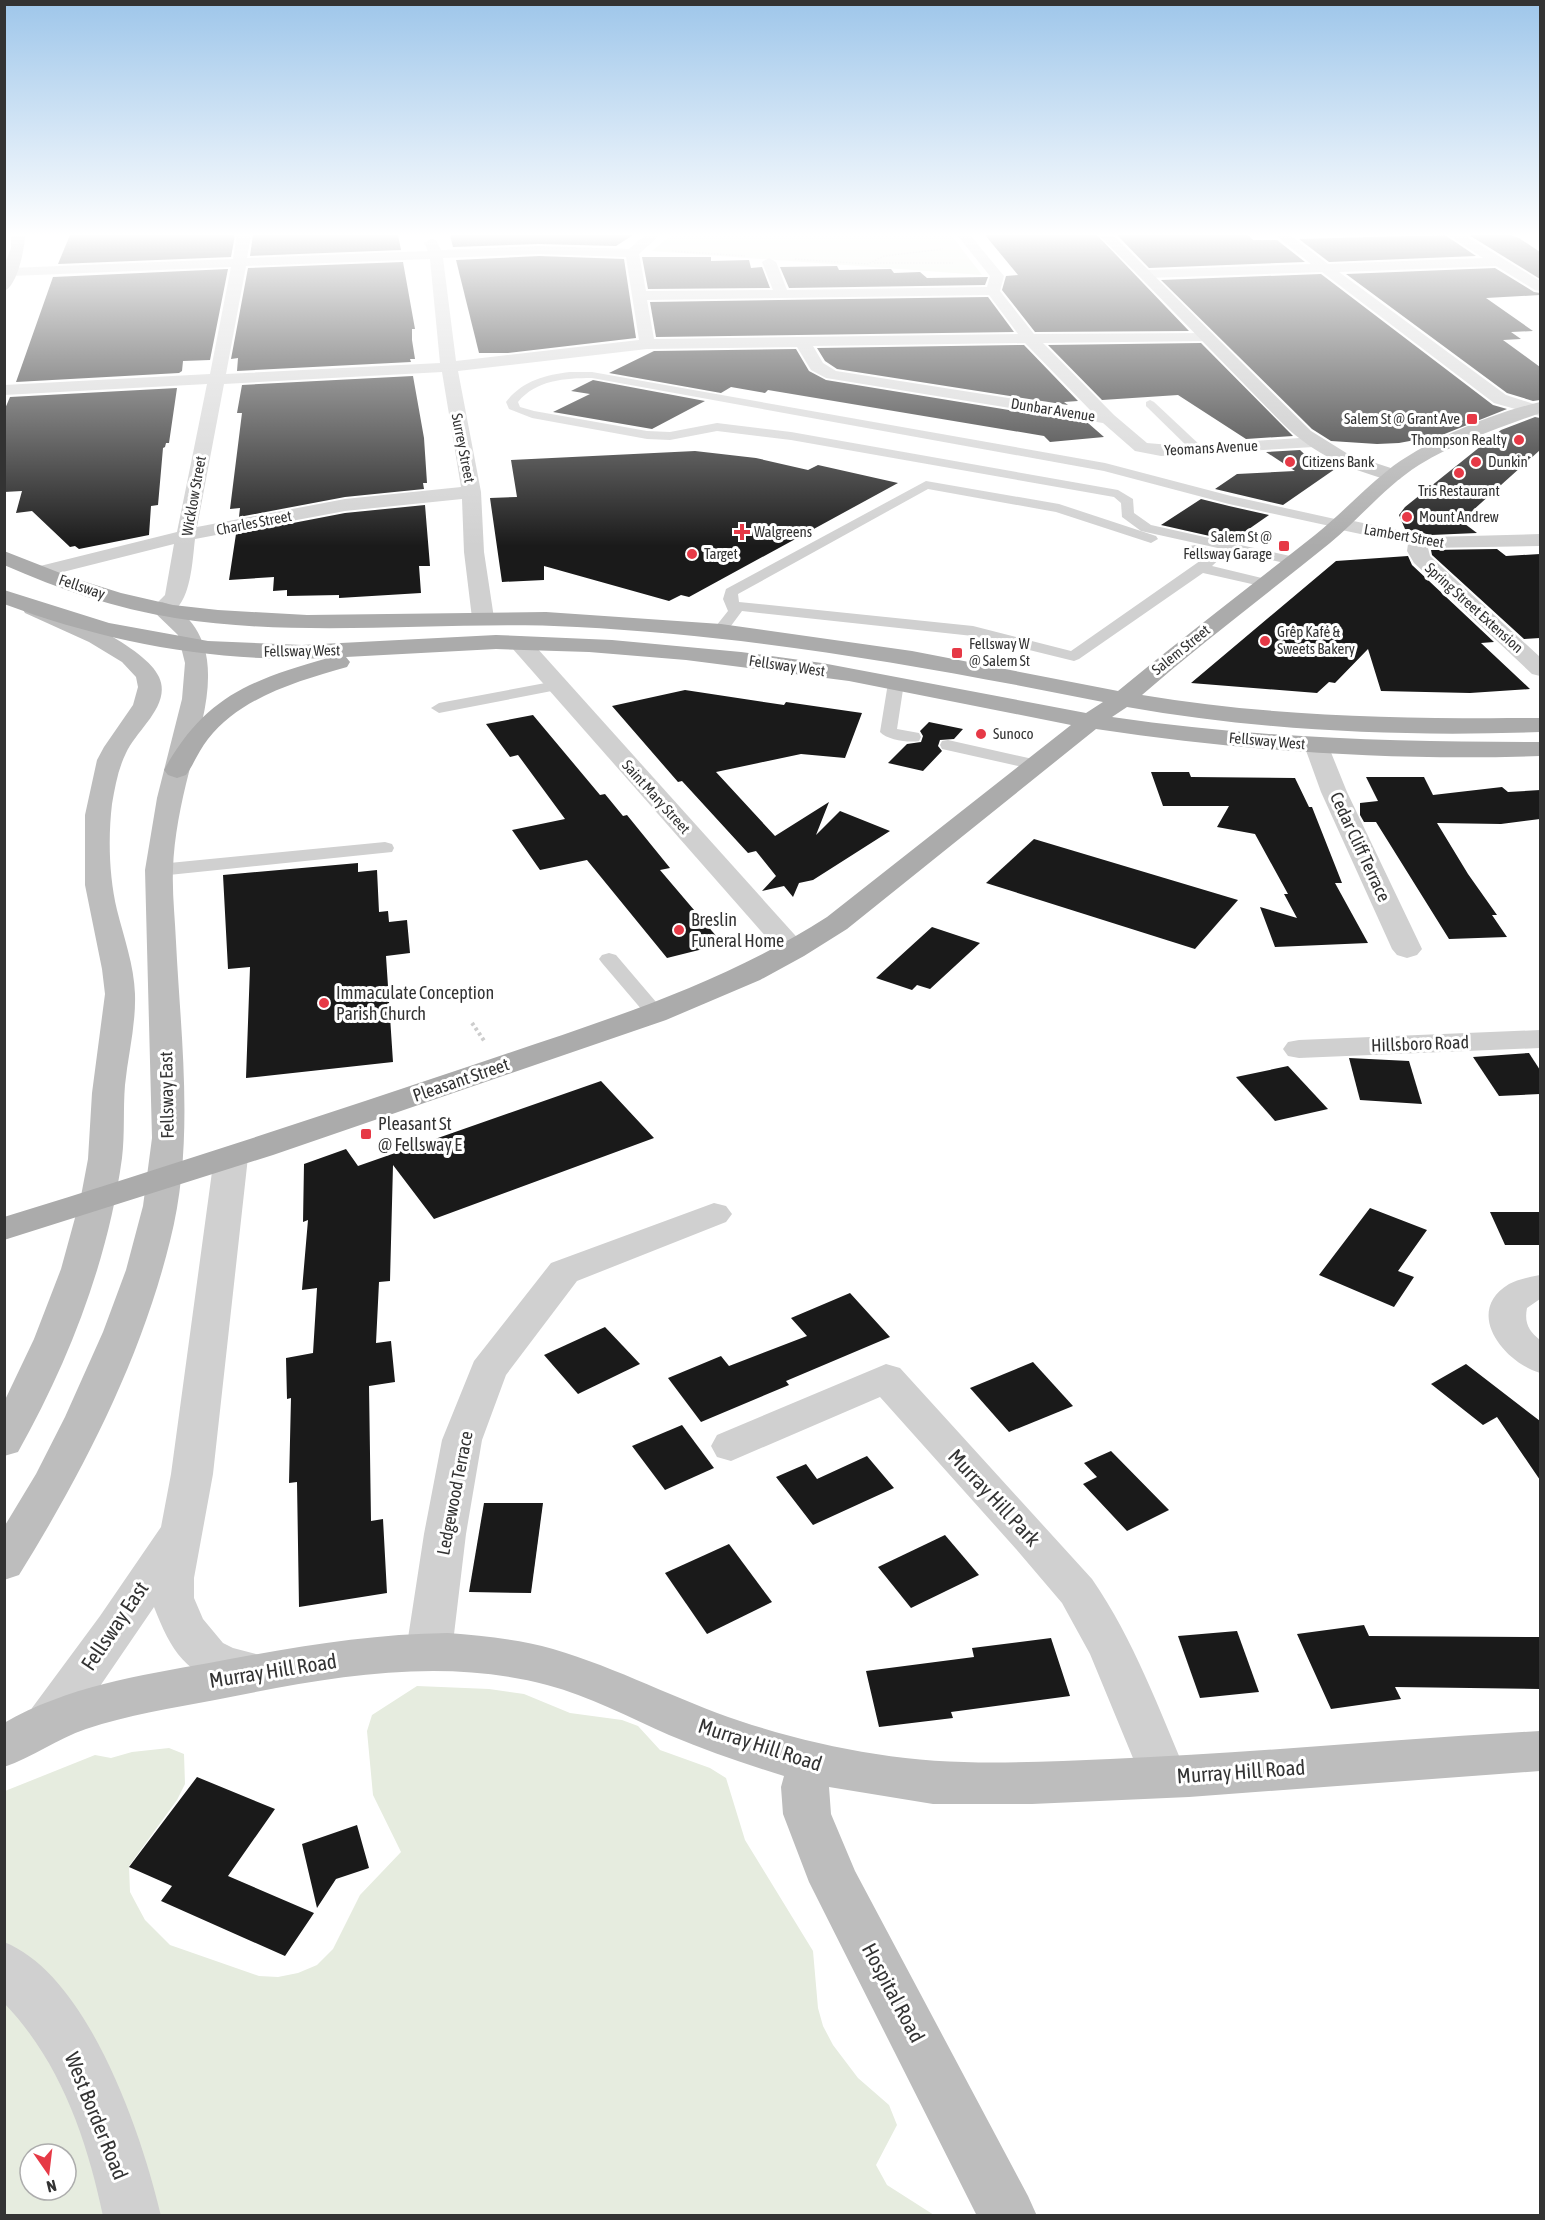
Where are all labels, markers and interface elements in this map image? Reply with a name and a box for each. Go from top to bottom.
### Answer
street label: Dunbar Avenue [1010,394,1097,425]
place label: Salem St @ Grant Ave [1344,410,1460,427]
street label: Surrey Street [448,412,479,484]
marker: Salem St @ Grant Ave [1465,412,1479,426]
place label: Thompson Realty [1411,431,1507,448]
marker: Thompson Realty [1512,433,1526,447]
street label: Yeomans Avenue [1164,437,1258,458]
place label: Citizens Bank [1302,453,1375,470]
place label: Dunkin' [1488,453,1530,470]
street label: Wicklow Street [178,454,209,537]
marker: Citizens Bank [1283,455,1297,469]
marker: Dunkin' [1469,455,1483,469]
marker: Tris Restaurant [1452,466,1466,480]
place label: Tris Restaurant [1418,482,1500,499]
street label: Charles Street [215,507,293,538]
place label: Mount Andrew [1419,508,1499,525]
marker: Mount Andrew [1400,510,1414,524]
street label: Lambert Street [1363,520,1445,551]
place label: Walgreens [754,523,812,540]
marker: Walgreens [735,525,749,539]
place label: Salem St @ Fellsway Garage [1183,528,1272,562]
marker: Salem St @ Fellsway Garage [1277,539,1291,553]
place label: Target [704,545,738,562]
marker: Target [685,547,699,561]
street label: Spring Street Extension [1422,559,1527,656]
street label: Fellsway [57,571,108,602]
street label: Salem Street [1148,621,1213,678]
place label: Grêp Kafé & Sweets Bakery [1277,623,1355,657]
marker: Grêp Kafé & Sweets Bakery [1258,634,1272,648]
place label: Fellsway W @ Salem St [969,635,1030,669]
street label: Fellsway West [264,641,340,660]
marker: Fellsway W @ Salem St [950,646,964,660]
street label: Fellsway West [748,652,826,679]
place label: Sunoco [993,725,1033,742]
marker: Sunoco [974,727,988,741]
street label: Fellsway West [1228,729,1306,752]
street label: Saint Mary Street [619,756,694,837]
street label: Cedar Cliff Terrace [1326,789,1395,905]
place label: Breslin Funeral Home [691,909,784,951]
marker: Breslin Funeral Home [672,923,686,937]
place label: Immaculate Conception Parish Church [336,982,494,1024]
marker: Immaculate Conception Parish Church [317,996,331,1010]
street label: Hillsboro Road [1371,1031,1469,1056]
street label: Fellsway East [155,1051,178,1139]
street label: Pleasant Street [410,1053,512,1106]
place label: Pleasant St @ Fellsway E [378,1113,462,1155]
marker: Pleasant St @ Fellsway E [359,1127,373,1141]
street label: Ledgewood Terrace [432,1429,477,1557]
street label: Murray Hill Park [944,1444,1046,1551]
street label: Fellsway East [76,1576,153,1674]
street label: Murray Hill Road [207,1648,338,1692]
street label: Murray Hill Road [695,1713,825,1775]
street label: Murray Hill Road [1176,1755,1306,1787]
street label: Hospital Road [858,1939,930,2046]
street label: West Border Road [60,2048,133,2183]
north arrow [18,2142,78,2202]
text: N [45,2177,58,2196]

